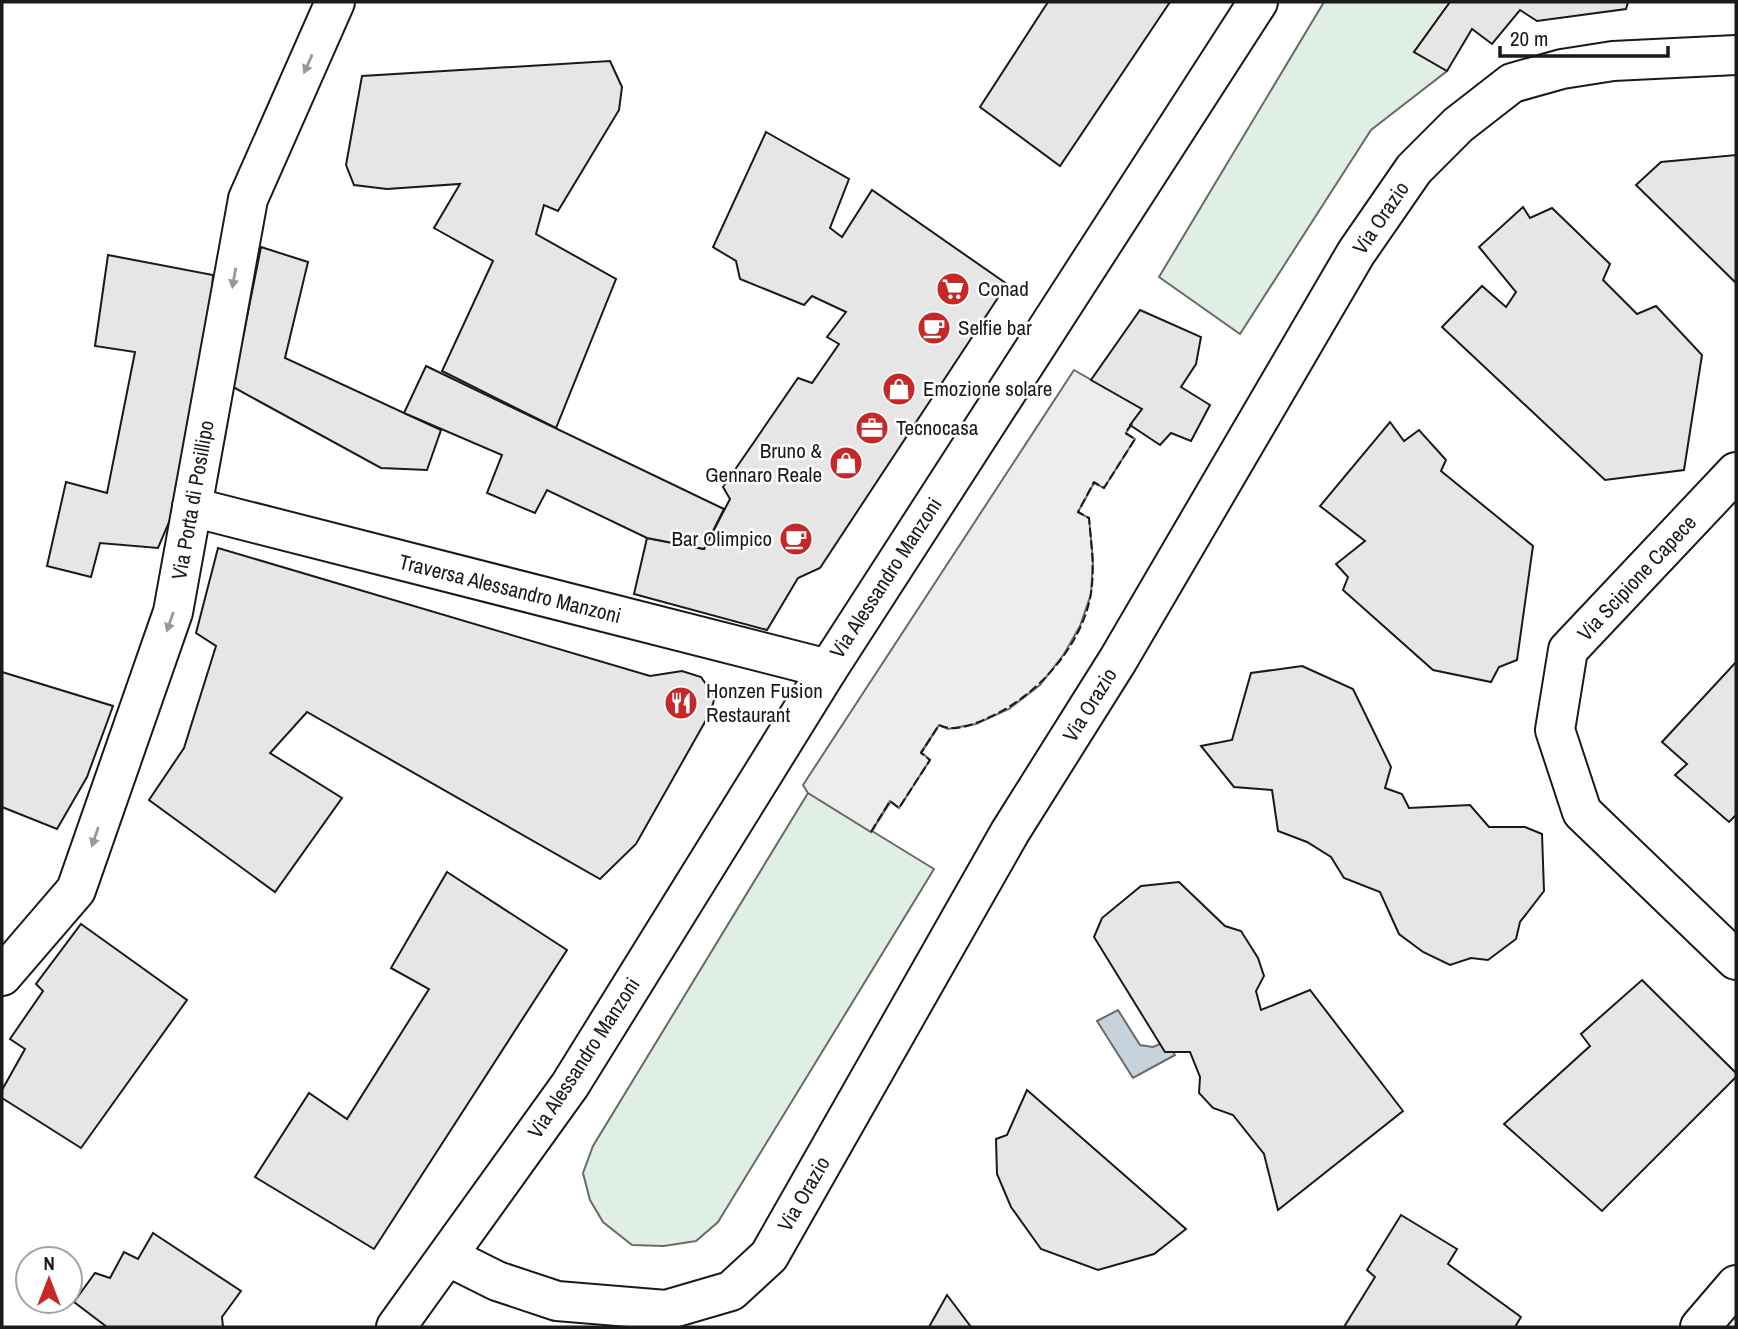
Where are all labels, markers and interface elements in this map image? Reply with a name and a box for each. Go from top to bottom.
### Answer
scale bar [1500,14,1668,58]
text: 20 m [1510,24,1548,53]
one-way arrow [302,54,314,74]
street label: Via Orazio [1346,176,1416,260]
one-way arrow [228,267,239,289]
supermarket icon: Conad [934,270,972,308]
place label: Conad [978,274,1029,303]
cafe icon: Selfie bar [915,309,953,347]
place label: Selfie bar [958,313,1032,342]
shop icon: Emozione solare [880,370,918,408]
place label: Emozione solare [923,374,1052,403]
office icon: Tecnocasa [853,409,891,447]
place label: Tecnocasa [896,413,979,442]
street label: Via Porta di Posillipo [164,418,221,582]
place label: Bruno & Gennaro Reale [705,436,823,489]
shop icon: Bruno & Gennaro Reale [827,444,865,482]
street label: Via Alessandro Manzoni [823,492,948,664]
street label: Via Scipione Capece [1571,508,1703,647]
cafe icon: Bar Olimpico [777,520,815,558]
place label: Bar Olimpico [672,524,772,553]
street label: Traversa Alessandro Manzoni [396,547,624,630]
one-way arrow [164,611,175,632]
street label: Via Orazio [1056,662,1124,747]
place label: Honzen Fusion Restaurant [706,676,823,729]
restaurant icon: Honzen Fusion Restaurant [662,684,700,722]
one-way arrow [89,826,100,847]
street label: Via Alessandro Manzoni [521,972,646,1144]
street label: Via Orazio [771,1151,837,1237]
north arrow [14,1245,84,1315]
text: N [43,1250,55,1276]

